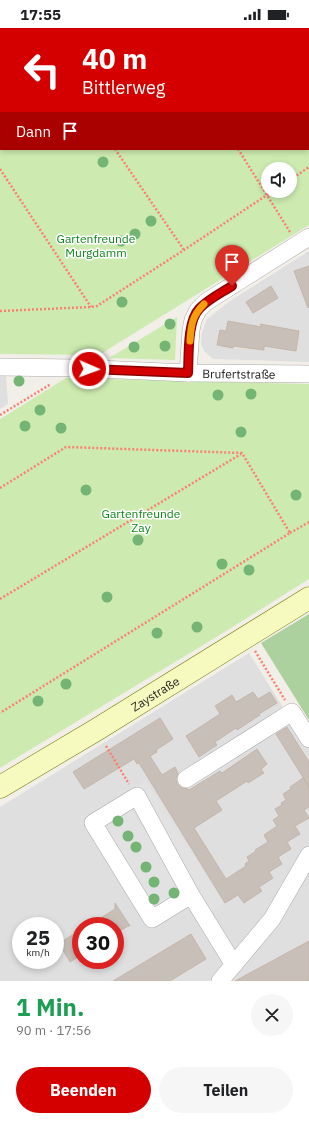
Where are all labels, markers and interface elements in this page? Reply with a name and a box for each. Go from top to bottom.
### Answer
text: 17:55 [20,5,61,24]
text: 40 m [82,40,147,77]
icon: left [16,44,68,96]
text: Bittlerweg [82,76,165,99]
icon: arrive [59,120,81,142]
text: Dann [16,122,51,141]
map controls [261,162,297,198]
button: sound [261,162,297,198]
park label: Gartenfreunde Murgdamm [57,231,136,260]
pin [215,245,249,286]
icon: arrive [221,251,243,273]
position arrow [68,348,110,390]
street label: Brufertstraße [202,366,276,381]
park label: Gartenfreunde Zay [102,506,181,535]
street label: Zaystraße [128,673,182,714]
speed limit sign: 30 [72,917,124,969]
text: 25 [26,924,50,951]
text: km/h [26,946,50,959]
text: 1 Min. [16,991,84,1023]
button: close [251,994,293,1036]
text: 90 m · 17:56 [16,1022,91,1039]
button: Beenden [16,1067,151,1113]
button: Teilen [159,1067,293,1113]

